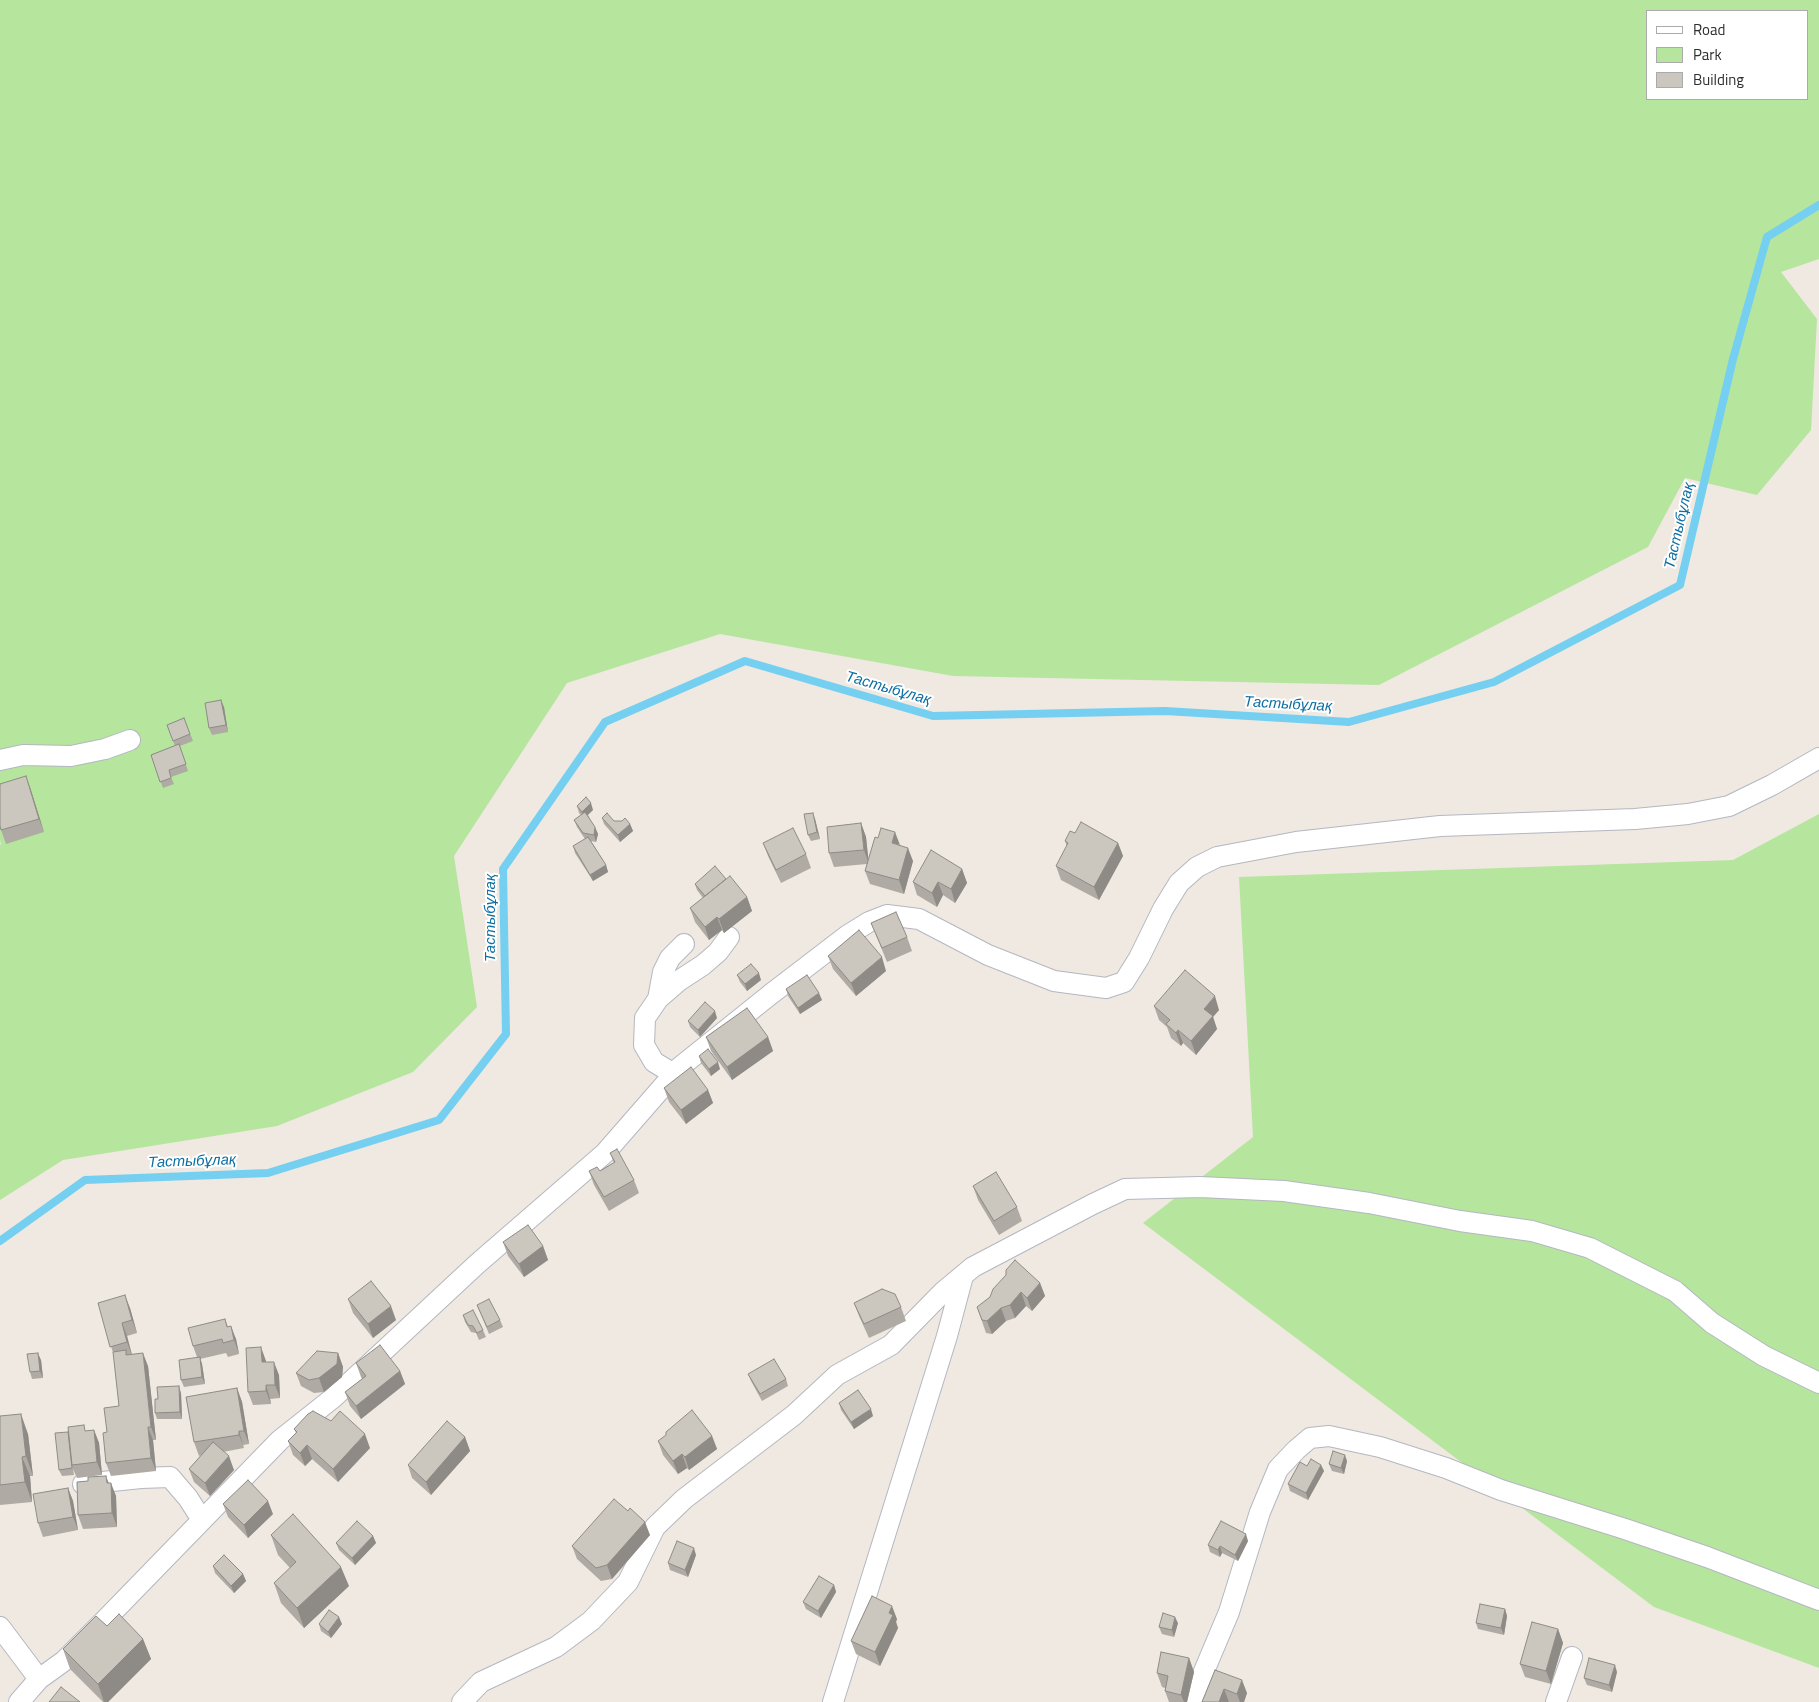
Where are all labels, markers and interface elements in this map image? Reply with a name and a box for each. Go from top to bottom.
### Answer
legend [1646,10,1809,100]
text: Road [1693,18,1725,41]
text: Park [1693,43,1722,66]
text: Building [1693,68,1744,91]
water label: Тастыбұлақ [1661,481,1699,571]
water label: Тастыбұлақ [843,668,933,710]
water label: Тастыбұлақ [1244,694,1332,716]
water label: Тастыбұлақ [482,874,500,962]
water label: Тастыбұлақ [148,1151,236,1173]

